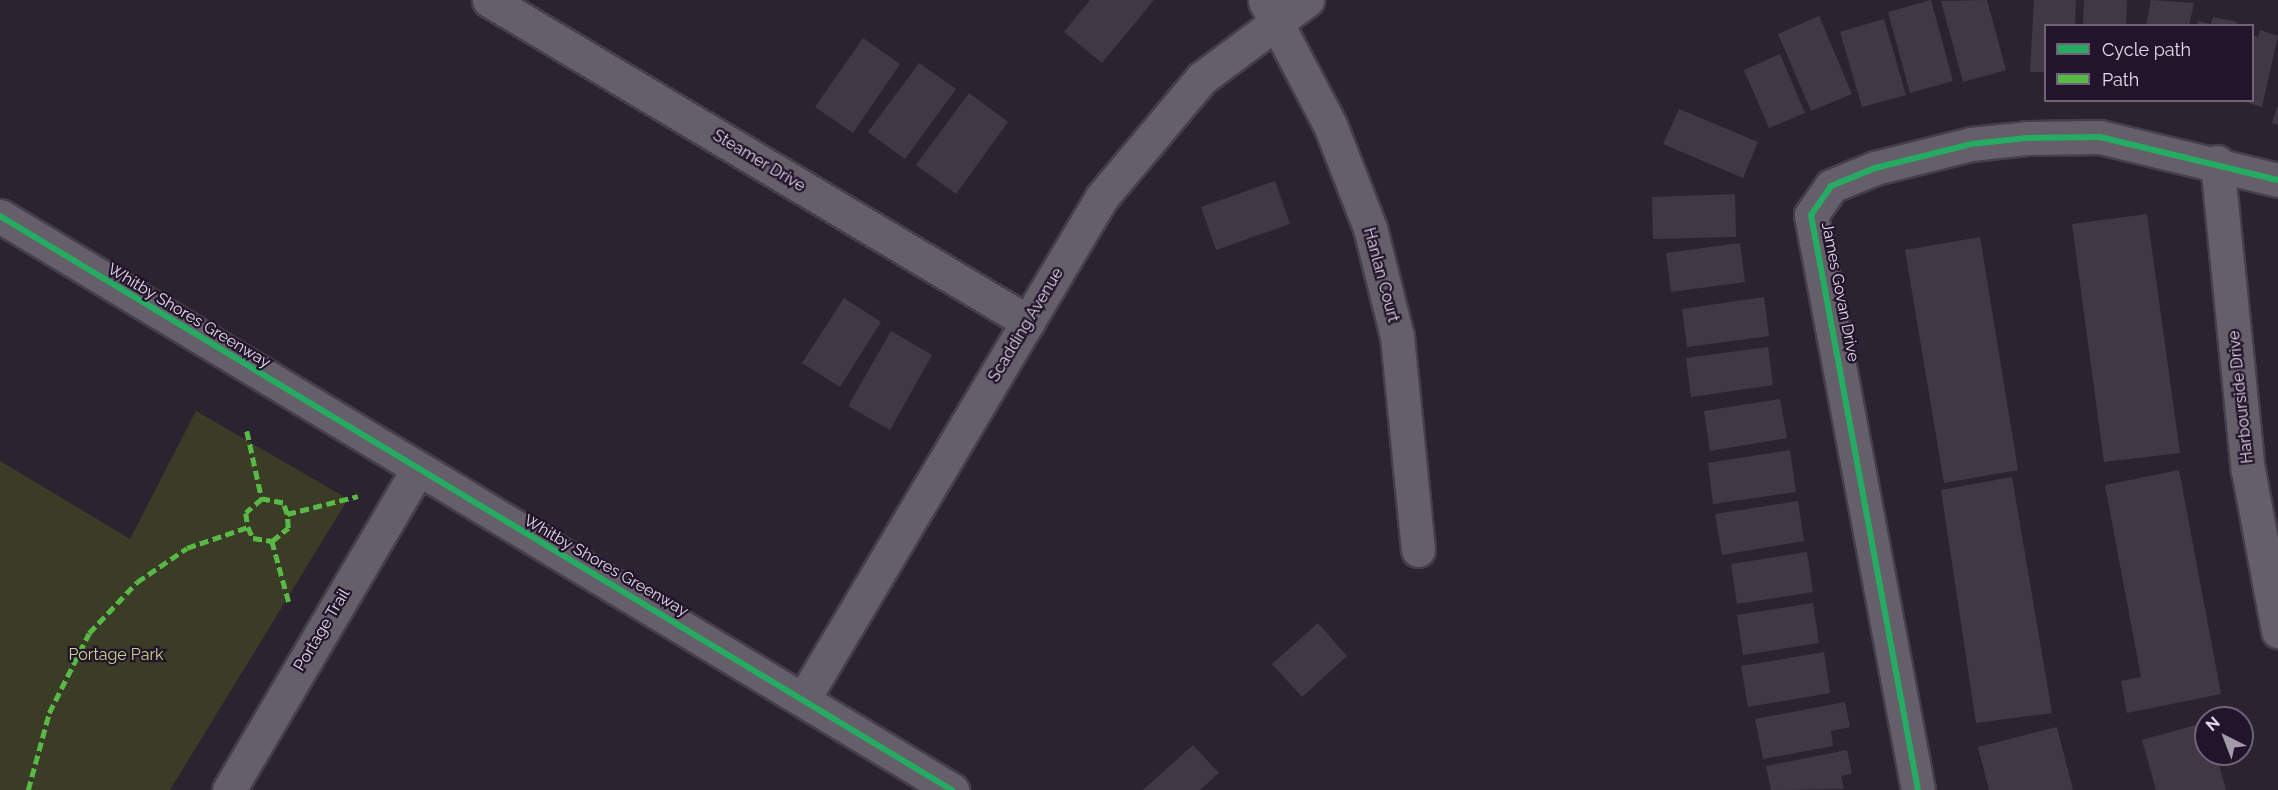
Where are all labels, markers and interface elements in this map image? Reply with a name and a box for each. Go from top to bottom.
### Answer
legend [2044,24,2254,102]
text: Cycle path [2102,39,2191,60]
text: Path [2102,69,2139,90]
street label: Steamer Drive [709,126,809,196]
street label: James Govan Drive [1817,221,1863,363]
street label: Hanlan Court [1359,226,1403,324]
street label: Whitby Shores Greenway [104,260,274,372]
street label: Scadding Avenue [984,264,1068,386]
street label: Harbourside Drive [2224,330,2258,464]
street label: Whitby Shores Greenway [520,511,692,621]
street label: Portage Trail [290,585,354,675]
park label: Portage Park [68,645,164,665]
north arrow [2194,706,2254,766]
text: N [2202,713,2224,735]

